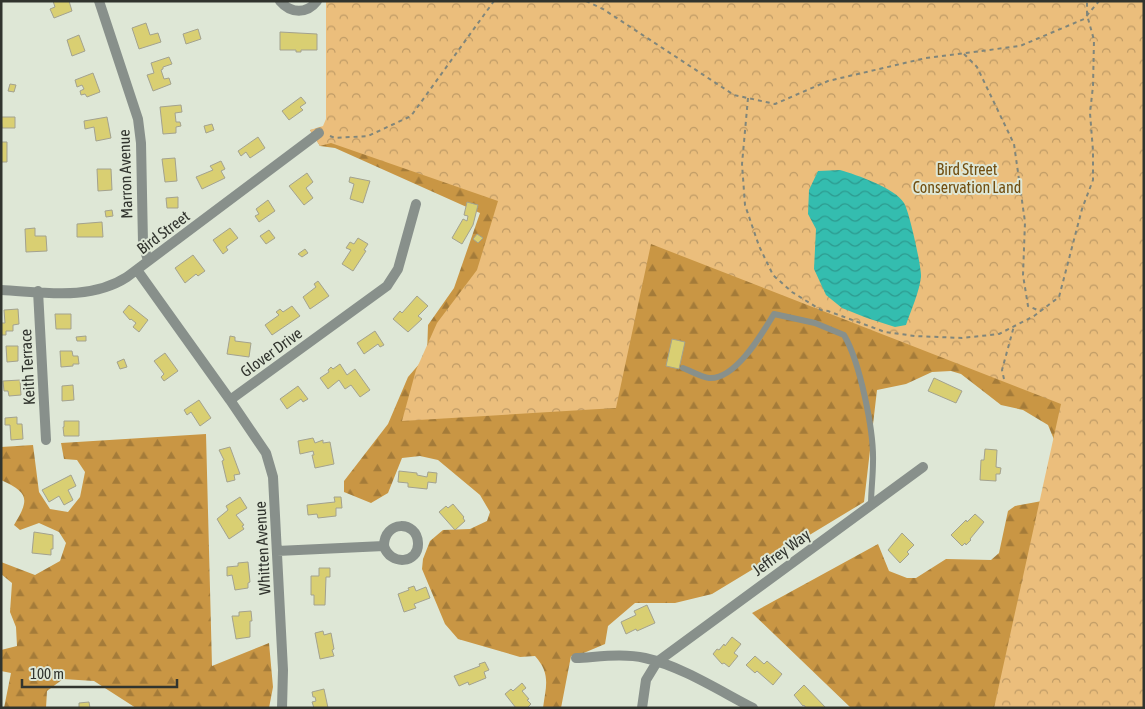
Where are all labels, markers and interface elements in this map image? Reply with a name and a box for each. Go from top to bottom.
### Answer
street label: Marron Avenue [114,129,136,219]
park label: Bird Street Conservation Land [913,160,1021,196]
street label: Bird Street [133,206,193,258]
street label: Glover Drive [237,324,305,380]
street label: Keith Terrace [16,329,38,405]
street label: Whitten Avenue [251,501,273,595]
street label: Jeffrey Way [749,525,814,580]
scale bar [22,656,178,688]
text: 100 m [30,665,64,682]

